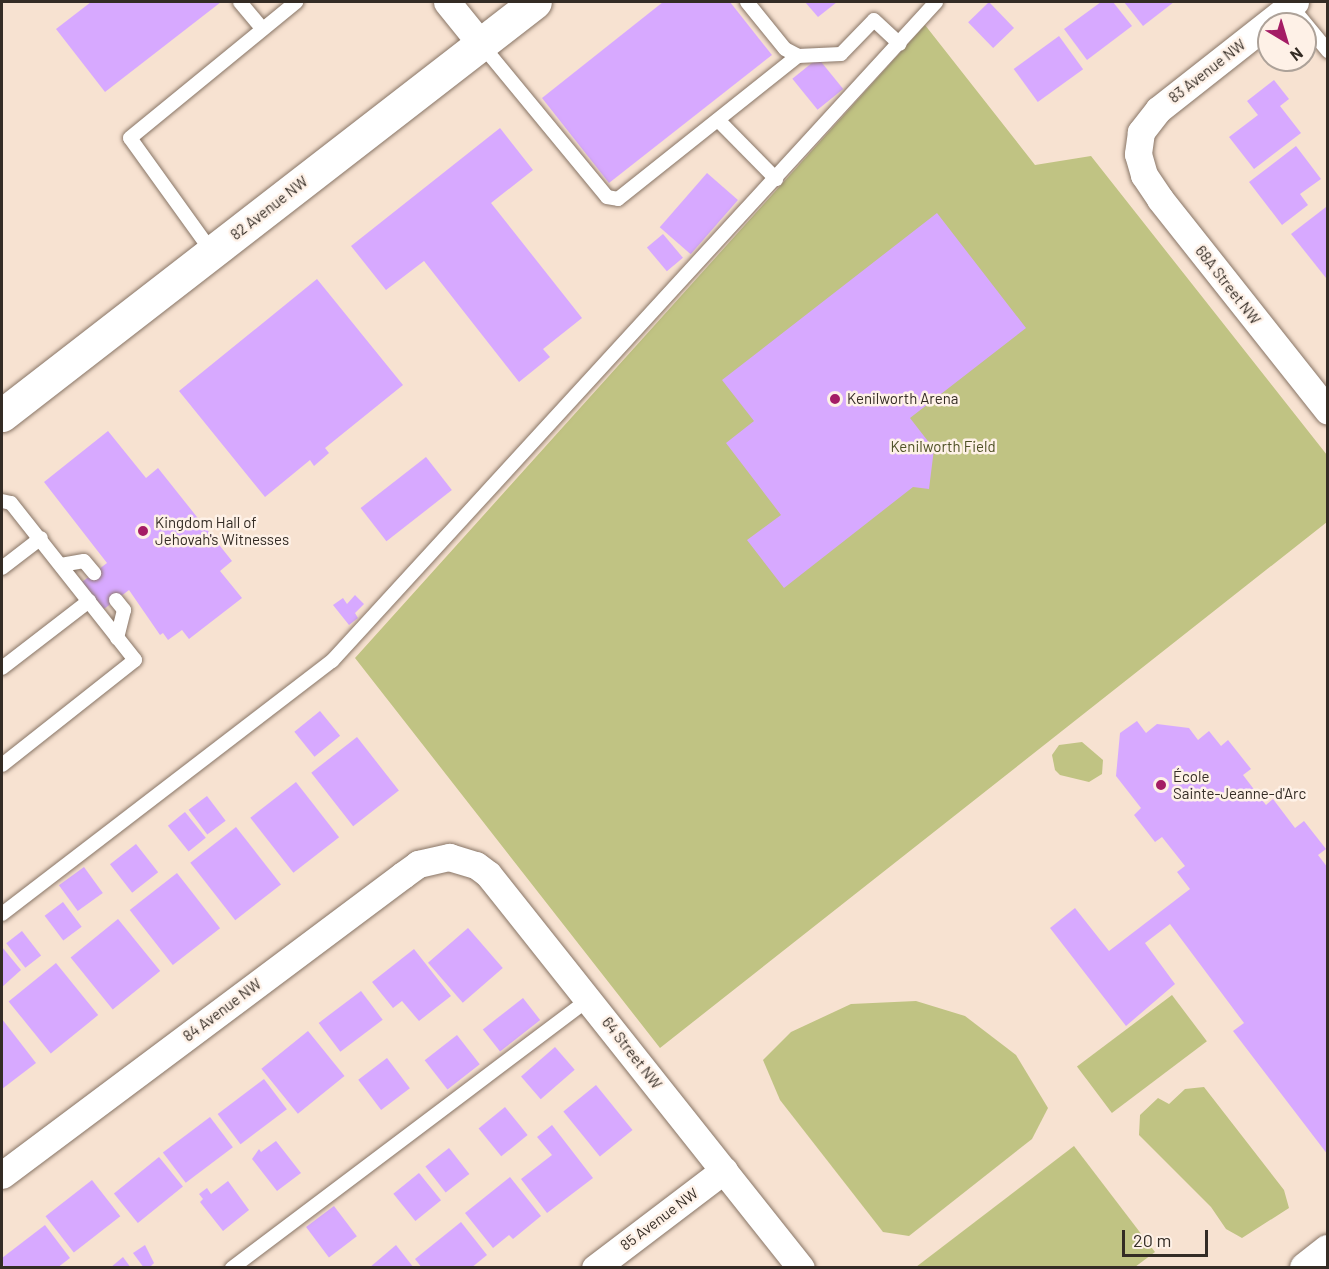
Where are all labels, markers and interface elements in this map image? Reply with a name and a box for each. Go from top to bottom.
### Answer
north arrow [1257,12,1317,72]
street label: 83 Avenue NW [1165,35,1249,107]
text: N [1287,44,1307,66]
street label: 82 Avenue NW [227,172,311,244]
street label: 68A Street NW [1192,242,1264,328]
place label: Kenilworth Arena [847,390,958,408]
marker: Kenilworth Arena [828,392,842,406]
park label: Kenilworth Field [890,438,996,456]
place label: Kingdom Hall of Jehovah's Witnesses [155,513,289,548]
marker: Kingdom Hall of Jehovah's Witnesses [136,524,150,538]
place label: École Sainte-Jeanne-d'Arc [1173,767,1306,802]
marker: École Sainte-Jeanne-d'Arc [1154,778,1168,792]
street label: 84 Avenue NW [179,975,265,1045]
street label: 64 Street NW [598,1013,666,1093]
street label: 85 Avenue NW [617,1184,701,1254]
scale bar [1125,1218,1210,1256]
text: 20 m [1133,1229,1171,1251]

